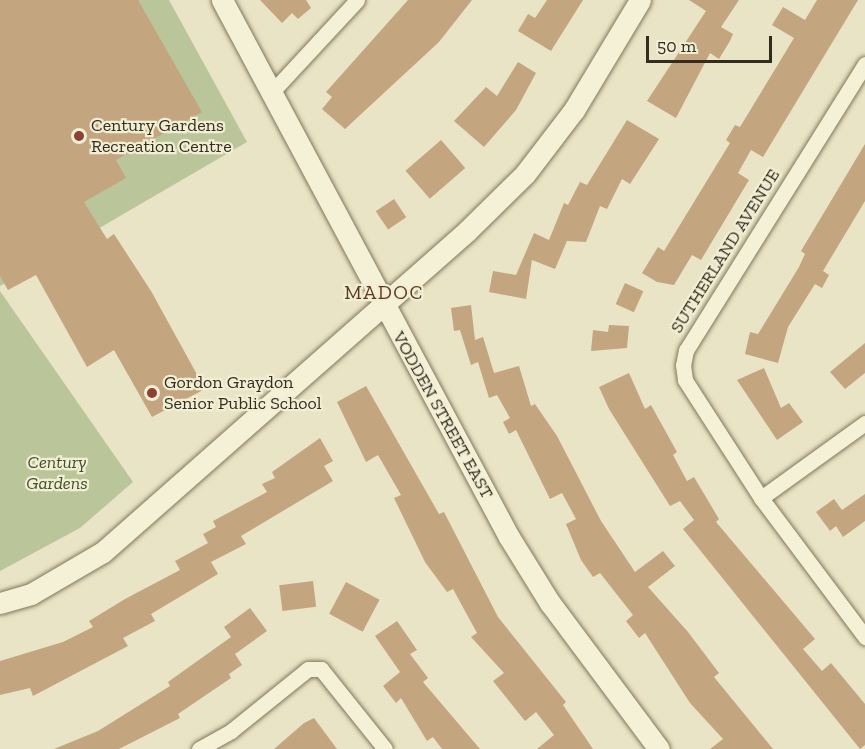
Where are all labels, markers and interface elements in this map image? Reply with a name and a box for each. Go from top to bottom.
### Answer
scale bar [649,24,775,62]
text: 50 m [657,35,696,57]
place label: Century Gardens Recreation Centre [91,115,232,158]
marker: Century Gardens Recreation Centre [72,129,86,143]
street label: SUTHERLAND AVENUE [666,165,784,337]
district label: MADOC [344,280,424,304]
street label: VODDEN STREET EAST [388,327,498,503]
place label: Gordon Graydon Senior Public School [164,372,322,415]
marker: Gordon Graydon Senior Public School [145,386,159,400]
park label: Century Gardens [26,452,88,494]

